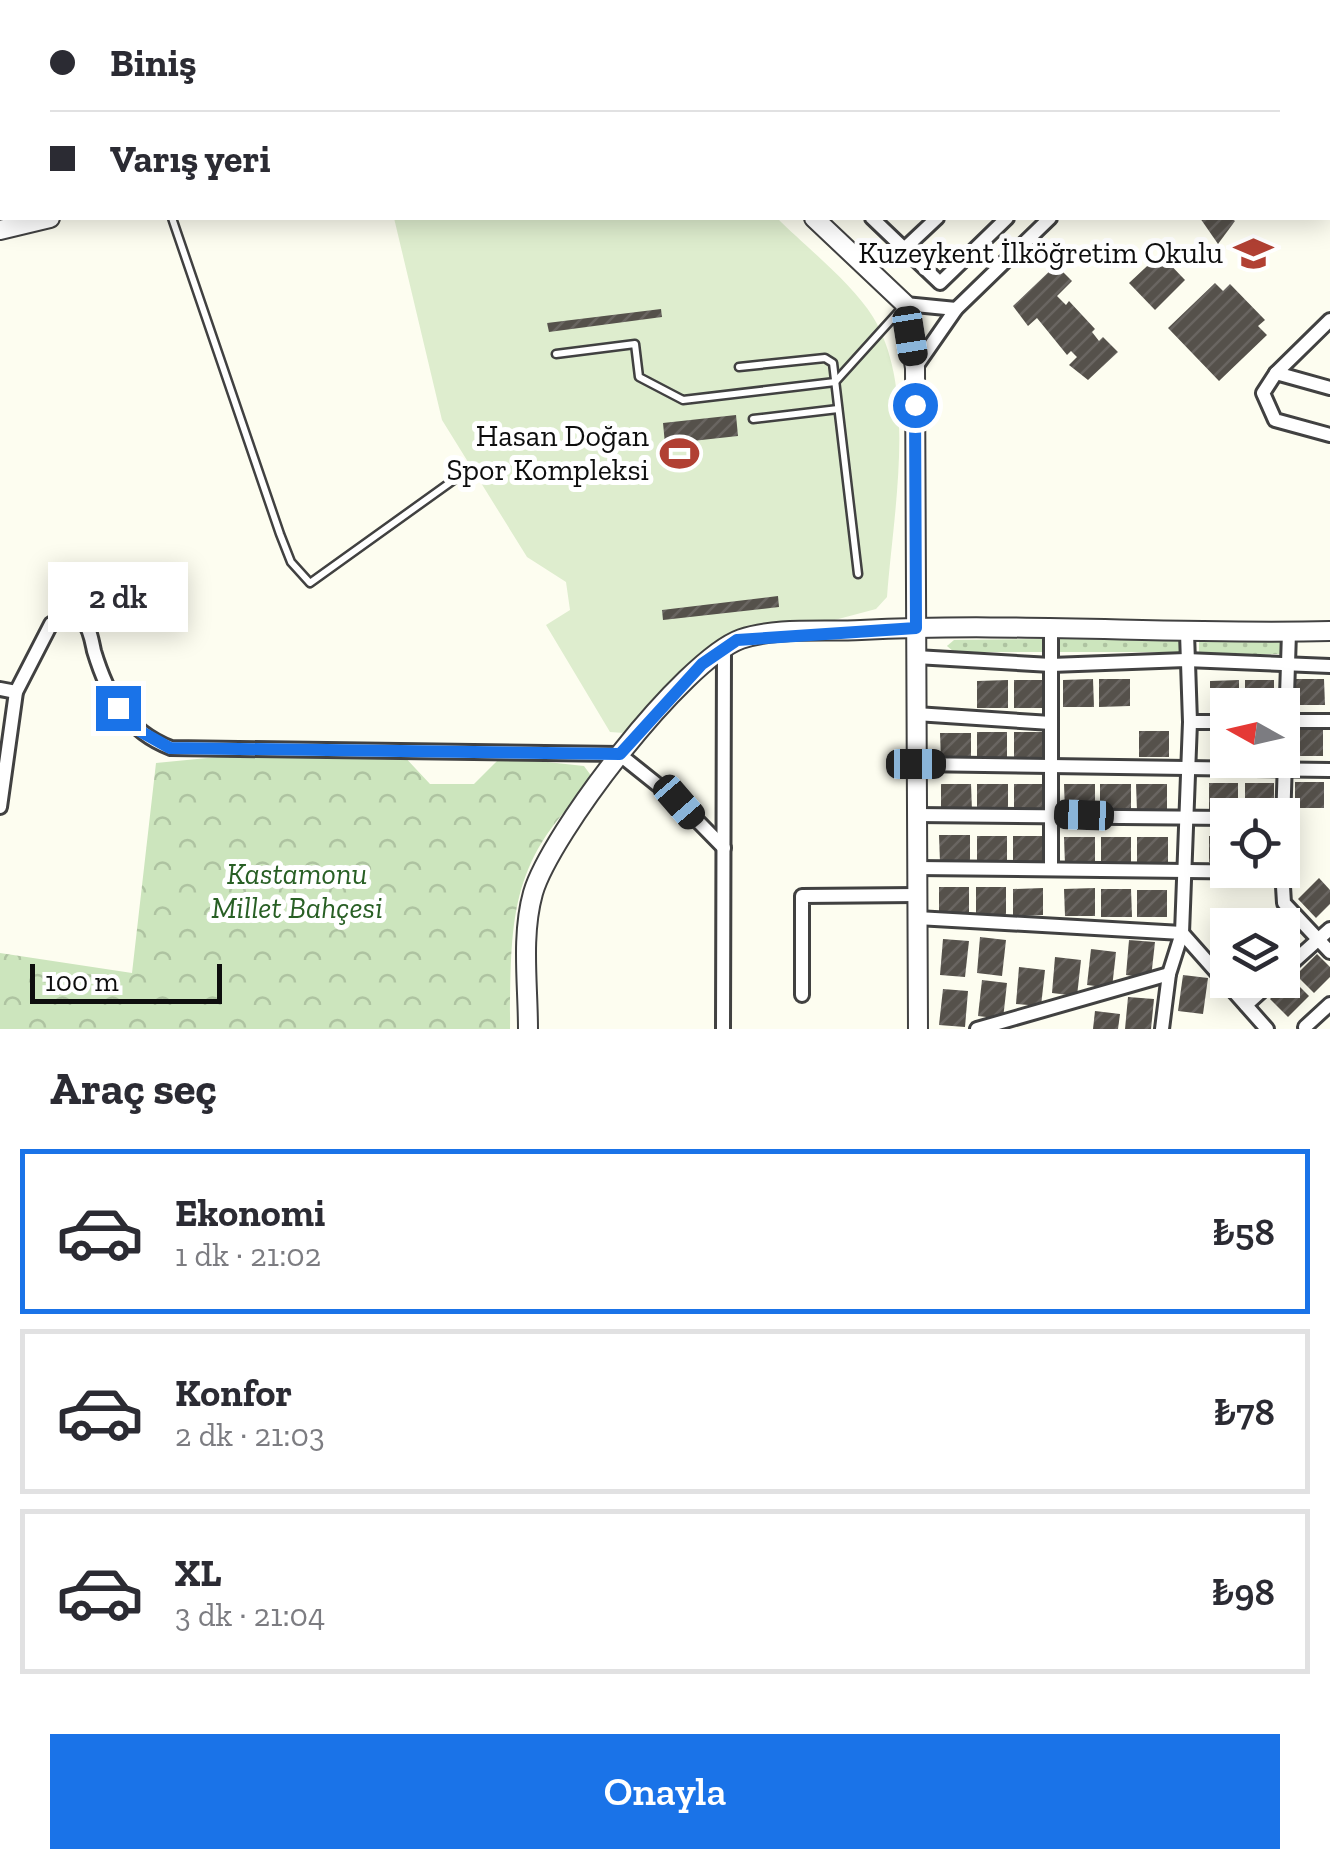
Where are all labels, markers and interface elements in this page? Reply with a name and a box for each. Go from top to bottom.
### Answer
text: Biniş [110,40,196,86]
text: Varış yeri [110,136,271,182]
school or university icon: Kuzeykent İlköğretim Okulu [1232,232,1274,274]
place label: Kuzeykent İlköğretim Okulu [858,235,1223,271]
car [890,304,930,368]
route start [893,383,938,428]
place label: Hasan Doğan Spor Kompleksi [447,418,649,488]
sports icon: Hasan Doğan Spor Kompleksi [658,432,700,474]
callout: 2 dk [48,563,188,633]
text: 2 dk [89,578,147,616]
route end [96,686,141,731]
north arrow [1210,688,1300,778]
map controls [1210,688,1300,998]
car [886,749,946,779]
car [648,770,710,834]
button: locate [1210,798,1300,888]
car [1053,799,1115,831]
park label: Kastamonu Millet Bahçesi [211,856,383,926]
button: layers [1210,908,1300,998]
scale bar [30,959,222,1004]
text: 100 m [45,965,119,998]
text: Araç seç [50,1062,217,1116]
icon: car [55,1187,145,1277]
text: Ekonomi [175,1190,325,1236]
text: ₺58 [1212,1209,1275,1255]
text: 1 dk · 21:02 [175,1236,321,1274]
icon: car [55,1367,145,1457]
text: Konfor [175,1370,292,1416]
text: ₺78 [1213,1389,1275,1435]
text: 2 dk · 21:03 [175,1416,325,1454]
icon: car [55,1547,145,1637]
text: XL [175,1550,222,1596]
text: ₺98 [1211,1569,1275,1615]
text: 3 dk · 21:04 [175,1596,325,1634]
button: Onayla [50,1734,1280,1849]

